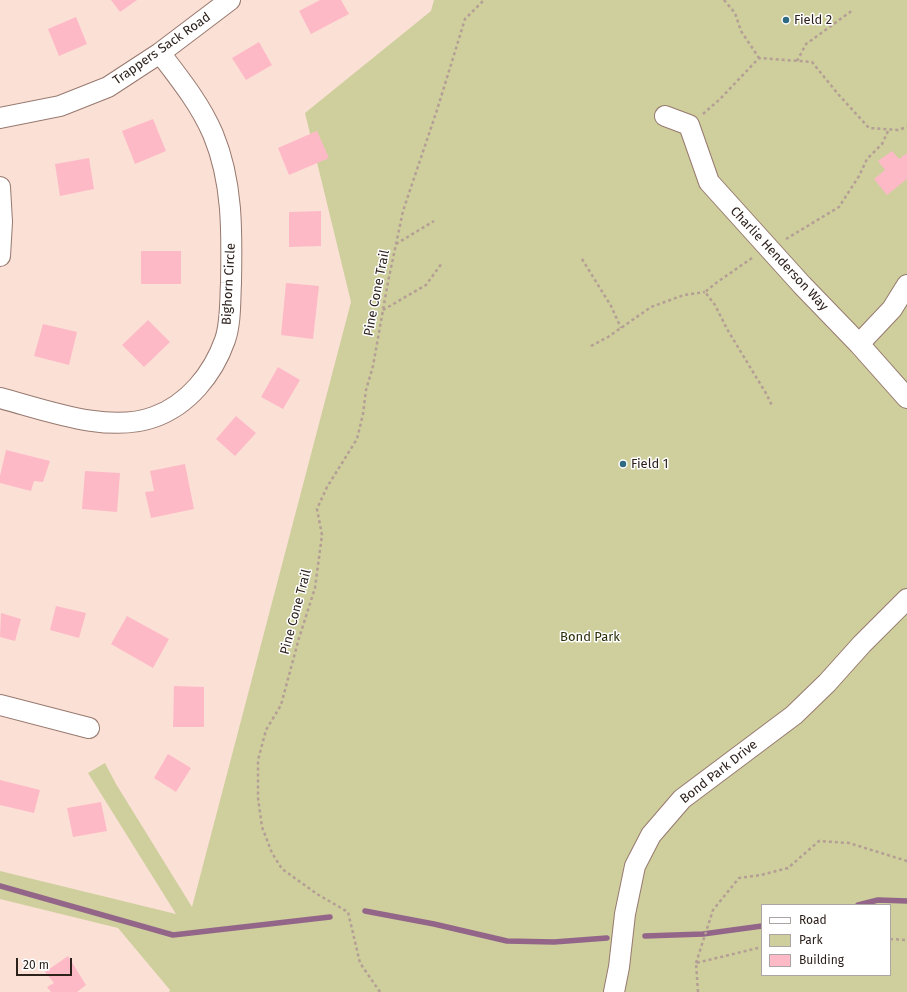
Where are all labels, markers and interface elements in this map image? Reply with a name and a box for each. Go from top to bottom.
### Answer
street label: Trappers Sack Road [110,10,214,88]
place label: Field 2 [794,12,832,28]
marker: Field 2 [781,15,791,25]
street label: Charlie Henderson Way [727,204,831,314]
street label: Bighorn Circle [219,243,239,325]
street label: Pine Cone Trail [361,249,393,337]
place label: Field 1 [631,456,668,472]
marker: Field 1 [618,459,628,469]
street label: Pine Cone Trail [277,568,315,656]
park label: Bond Park [560,629,620,645]
street label: Bond Park Drive [677,737,761,807]
legend [761,904,891,976]
text: Road [799,913,827,927]
text: Park [799,933,823,947]
scale bar [18,950,74,976]
text: Building [799,953,844,967]
text: 20 m [23,958,49,972]

